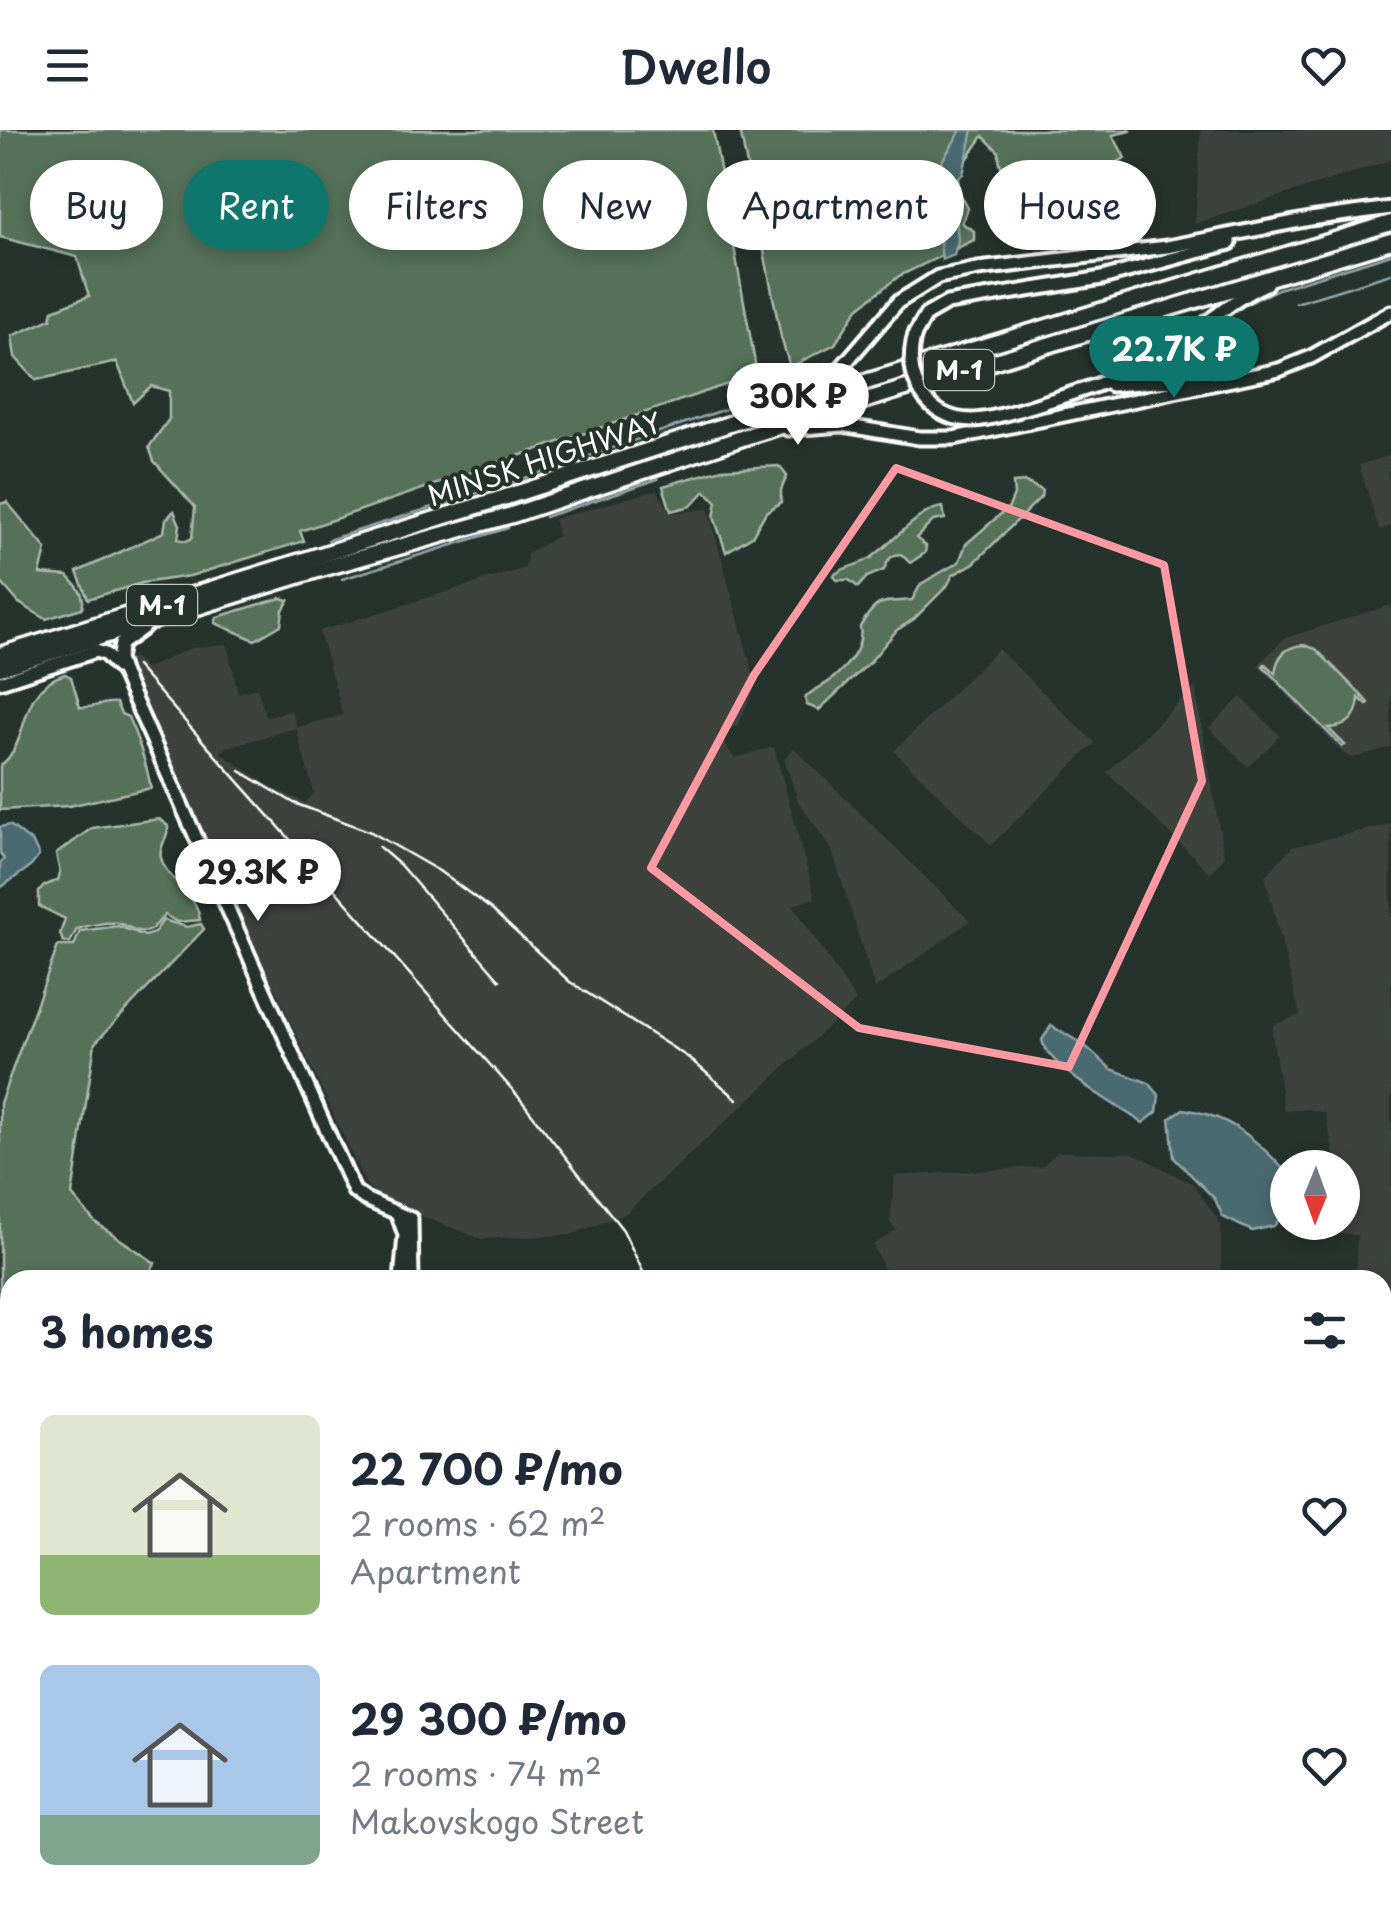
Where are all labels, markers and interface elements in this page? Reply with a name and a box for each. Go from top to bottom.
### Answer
text: Dwello [620,31,771,99]
icon: menu [40,38,95,93]
icon: heart [1296,38,1351,93]
chip: Buy [30,160,163,250]
chip: Rent [183,160,329,250]
chip: Filters [349,160,523,250]
chip: New [543,160,687,250]
chip: Apartment [707,160,964,250]
chip: House [984,160,1156,250]
pin: 22.7K ₽ [1082,316,1266,401]
text: 22.7K ₽ [1111,324,1237,372]
road number: М-1 [924,350,994,390]
pin: 30K ₽ [728,363,868,448]
text: 30K ₽ [749,371,847,419]
street label: MINSK HIGHWAY [422,400,667,516]
road number: М-1 [127,585,197,625]
pin: 29.3K ₽ [166,839,350,924]
text: 29.3K ₽ [197,847,319,895]
north arrow [1270,1150,1360,1240]
map controls [1270,1150,1360,1240]
text: 3 homes [40,1299,213,1362]
icon: filters [1297,1303,1352,1358]
text: 22 700 ₽/mo [350,1436,623,1499]
icon: home [120,1455,240,1575]
icon: heart [1297,1488,1352,1543]
text: 2 rooms · 62 m² [350,1499,606,1547]
text: Apartment [350,1547,521,1595]
text: 29 300 ₽/mo [350,1686,626,1749]
icon: home [120,1705,240,1825]
icon: heart [1297,1738,1352,1793]
text: 2 rooms · 74 m² [350,1749,602,1797]
text: Makovskogo Street [350,1797,644,1845]

